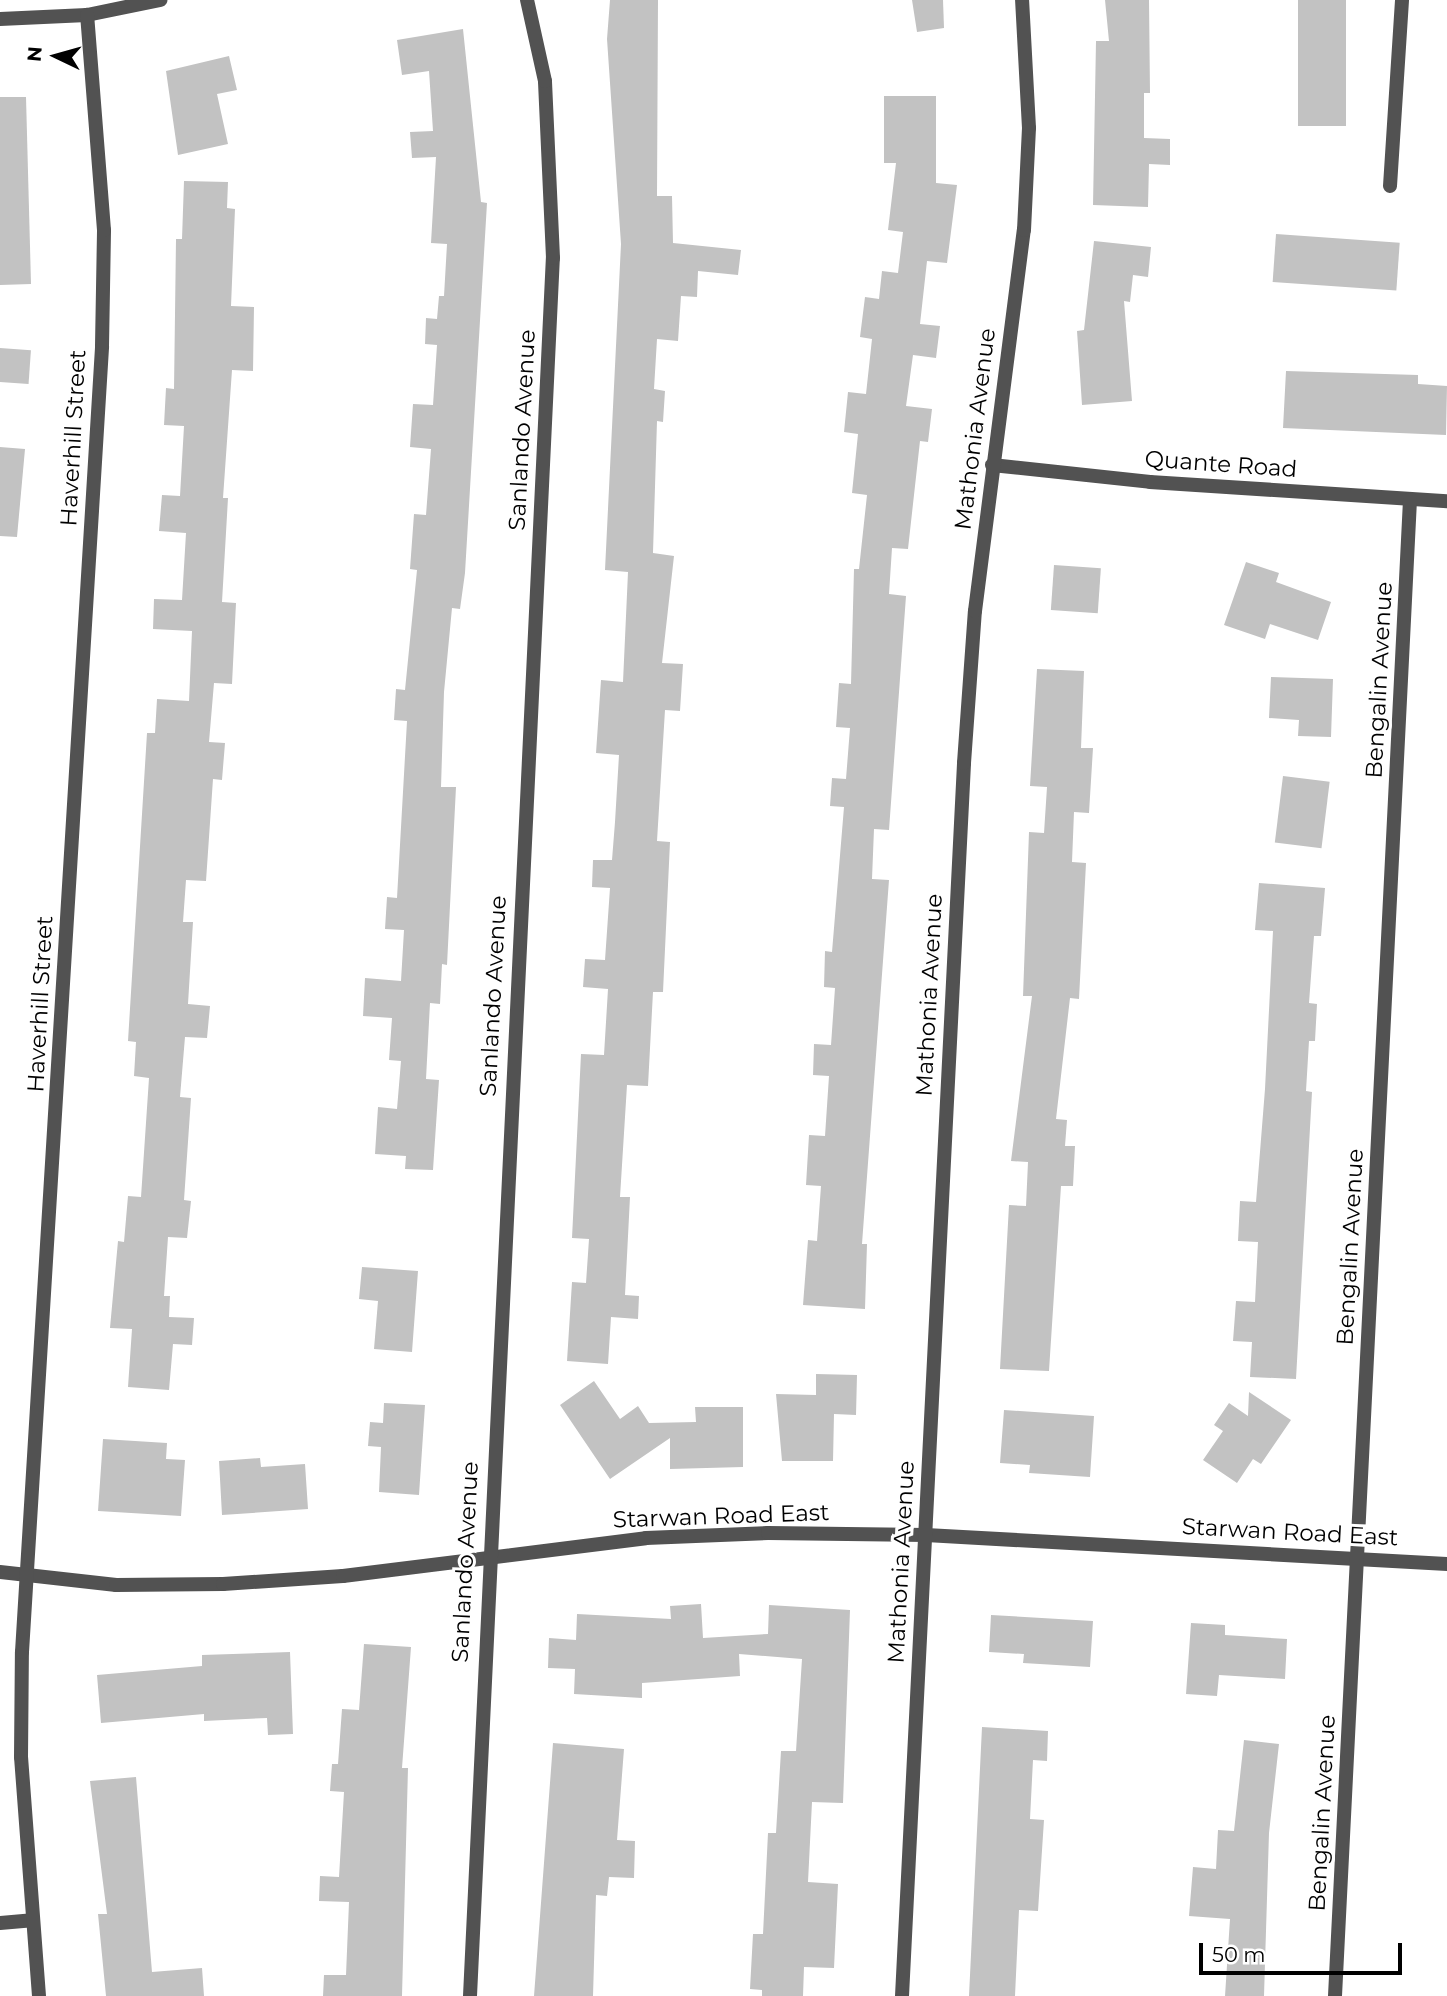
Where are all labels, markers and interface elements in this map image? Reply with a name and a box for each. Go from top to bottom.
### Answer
north arrow [21,21,91,91]
text: N [22,45,47,63]
street label: Mathonia Avenue [949,327,1001,531]
street label: Sanlando Avenue [503,329,541,531]
street label: Haverhill Street [55,349,91,527]
street label: Quante Road [1144,445,1298,483]
street label: Bengalin Avenue [1360,581,1398,779]
street label: Mathonia Avenue [910,893,948,1097]
street label: Sanlando Avenue [474,895,512,1097]
street label: Haverhill Street [22,915,58,1093]
street label: Bengalin Avenue [1331,1148,1369,1346]
street label: Mathonia Avenue [882,1460,920,1664]
street label: Sanlando Avenue [446,1461,484,1663]
street label: Starwan Road East [612,1498,830,1534]
street label: Starwan Road East [1181,1513,1399,1551]
street label: Bengalin Avenue [1303,1714,1341,1912]
scale bar [1202,1930,1405,1974]
text: 50 m [1212,1942,1266,1967]

